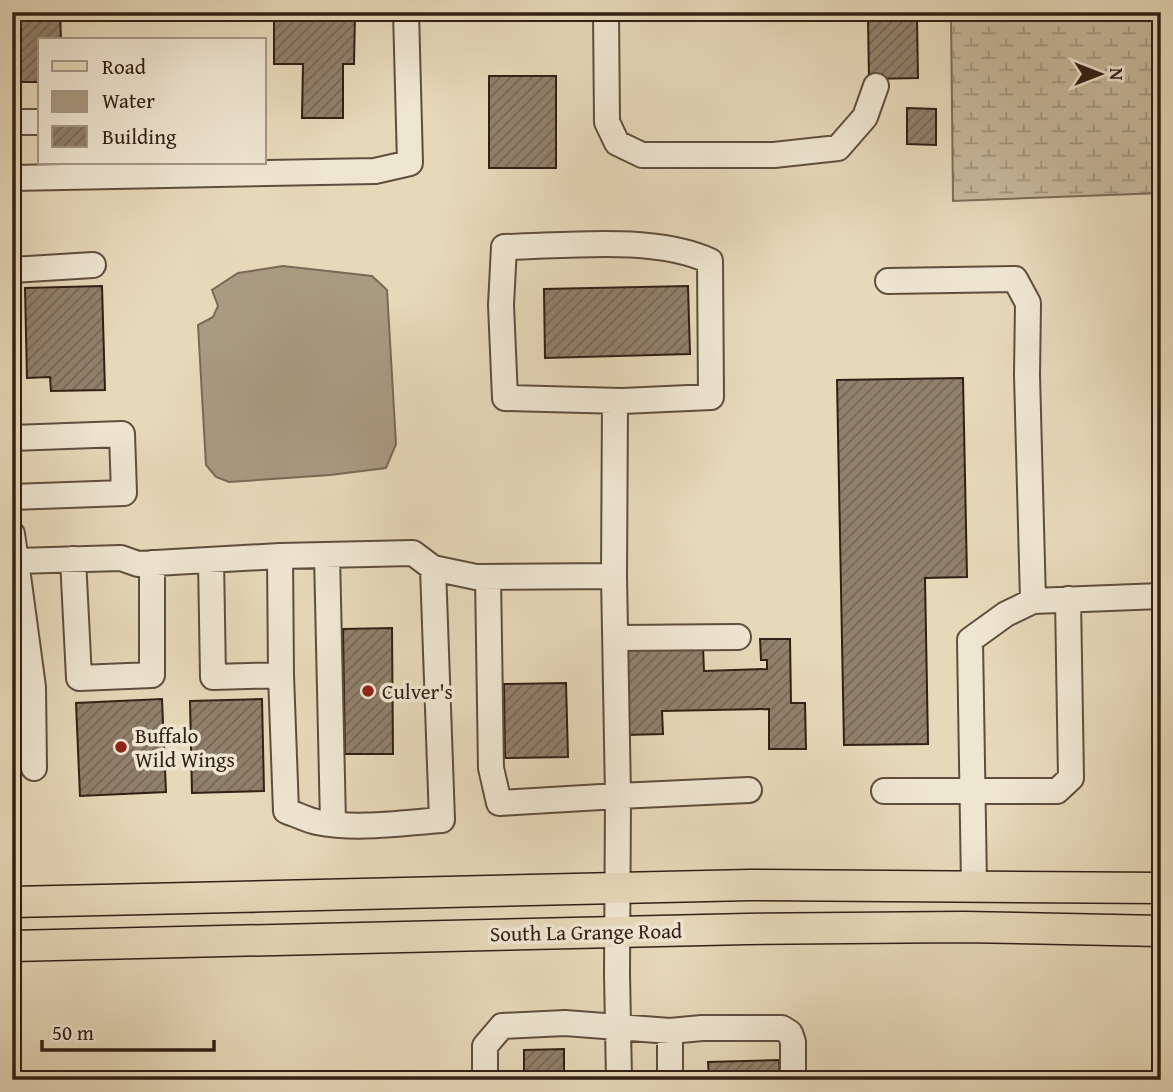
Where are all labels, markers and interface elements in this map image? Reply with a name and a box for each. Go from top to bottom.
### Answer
legend [38,38,266,164]
north arrow [1064,38,1134,108]
text: Road [102,51,147,82]
text: N [1103,68,1131,81]
text: Water [102,85,155,116]
text: Building [102,121,177,152]
place label: Culver's [382,676,453,707]
marker: Culver's [360,683,376,699]
place label: Buffalo Wild Wings [135,720,235,775]
marker: Buffalo Wild Wings [113,739,129,755]
street label: South La Grange Road [490,915,683,949]
scale bar [42,1008,214,1052]
text: 50 m [52,1017,94,1048]

